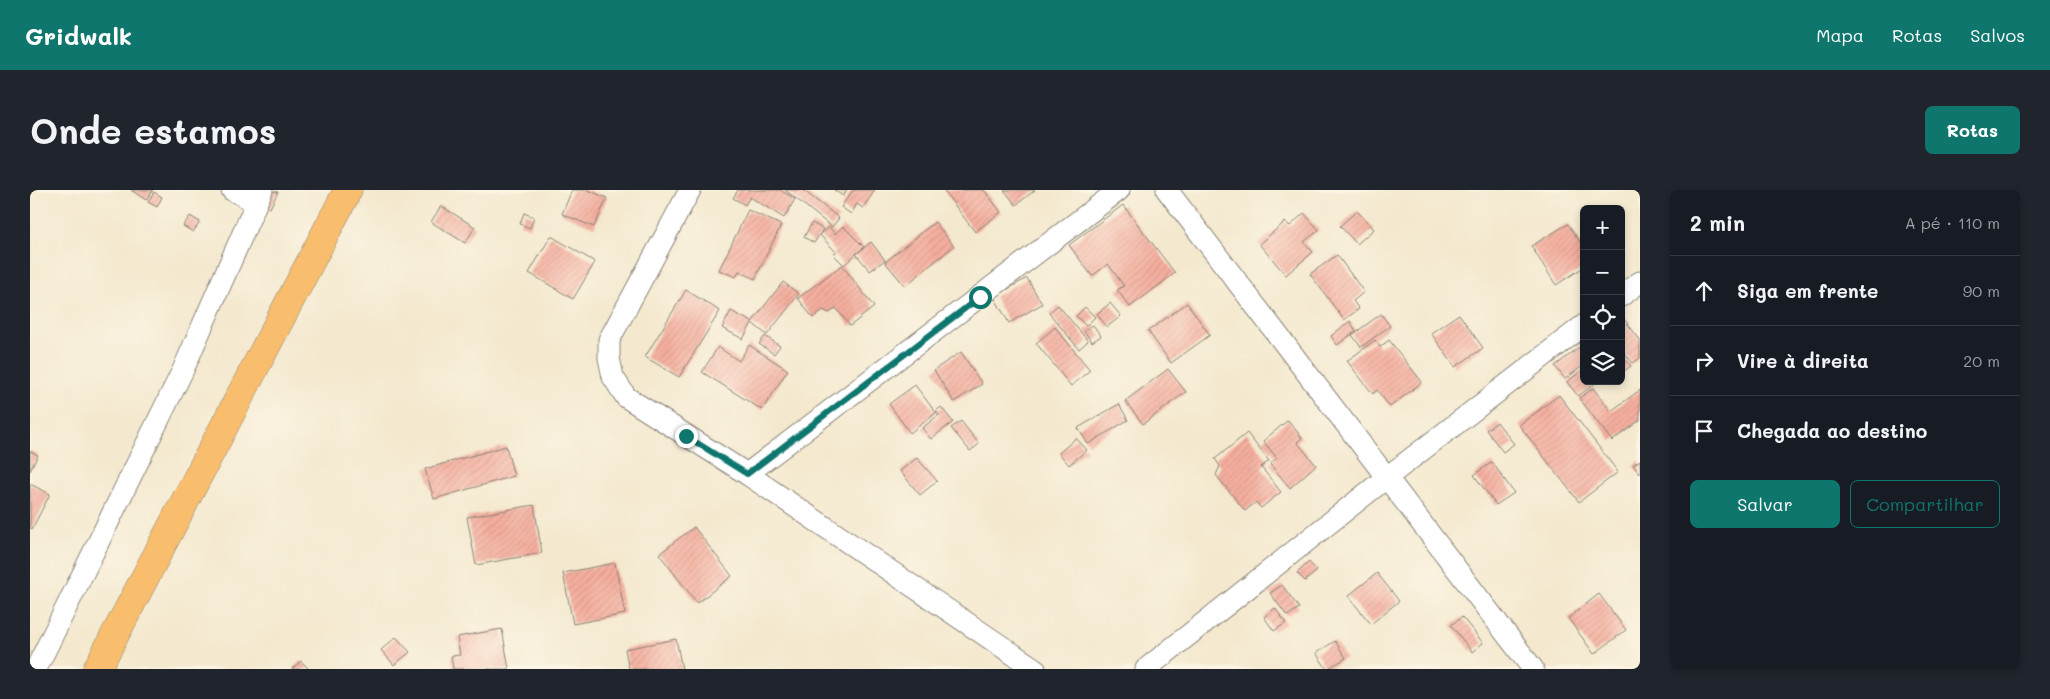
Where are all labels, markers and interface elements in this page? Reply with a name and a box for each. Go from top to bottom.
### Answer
text: Gridwalk [25,20,132,51]
text: Mapa [1816,23,1864,47]
text: Rotas [1892,23,1942,47]
text: Salvos [1970,23,2025,47]
button: Rotas [1925,106,2020,154]
text: Onde estamos [30,107,276,153]
map controls [1580,205,1625,385]
button: + [1580,205,1625,250]
text: 2 min [1690,209,1745,236]
text: A pé · 110 m [1905,212,2000,233]
button: − [1580,250,1625,295]
icon: ahead [1690,277,1718,305]
text: Siga em frente [1737,278,1878,303]
text: 90 m [1963,280,2000,301]
route start [969,286,992,309]
button: locate [1580,295,1625,340]
button: layers [1580,340,1625,385]
icon: right [1690,347,1718,375]
text: Vire à direita [1737,348,1869,373]
text: 20 m [1963,350,2000,371]
icon: arrive [1690,417,1718,445]
text: Chegada ao destino [1737,418,1927,443]
route end [675,425,698,448]
button: Salvar [1690,480,1840,528]
button: Compartilhar [1850,480,2000,528]

